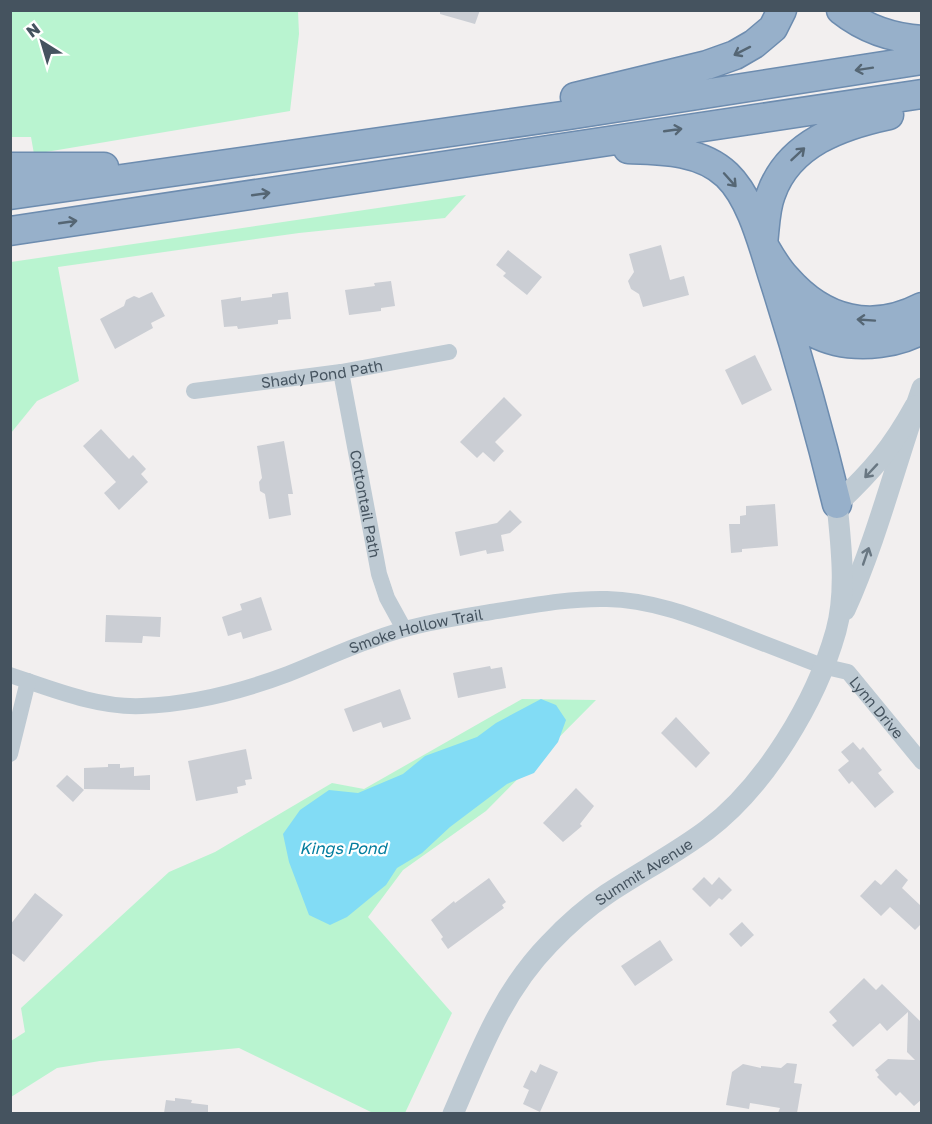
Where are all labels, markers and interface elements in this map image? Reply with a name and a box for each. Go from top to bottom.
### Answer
north arrow [12,12,72,72]
text: N [22,18,44,42]
one-way arrow [733,45,751,57]
one-way arrow [854,64,874,75]
one-way arrow [662,124,682,135]
one-way arrow [791,147,806,161]
one-way arrow [723,172,736,188]
one-way arrow [251,188,271,199]
one-way arrow [58,217,78,228]
one-way arrow [856,315,876,326]
street label: Shady Pond Path [260,355,384,391]
street label: Cottontail Path [347,448,385,559]
one-way arrow [864,464,878,479]
one-way arrow [861,548,872,566]
street label: Smoke Hollow Trail [346,605,484,657]
street label: Lynn Drive [846,672,908,742]
street label: Summit Avenue [591,834,696,909]
water label: Kings Pond [299,838,389,858]

